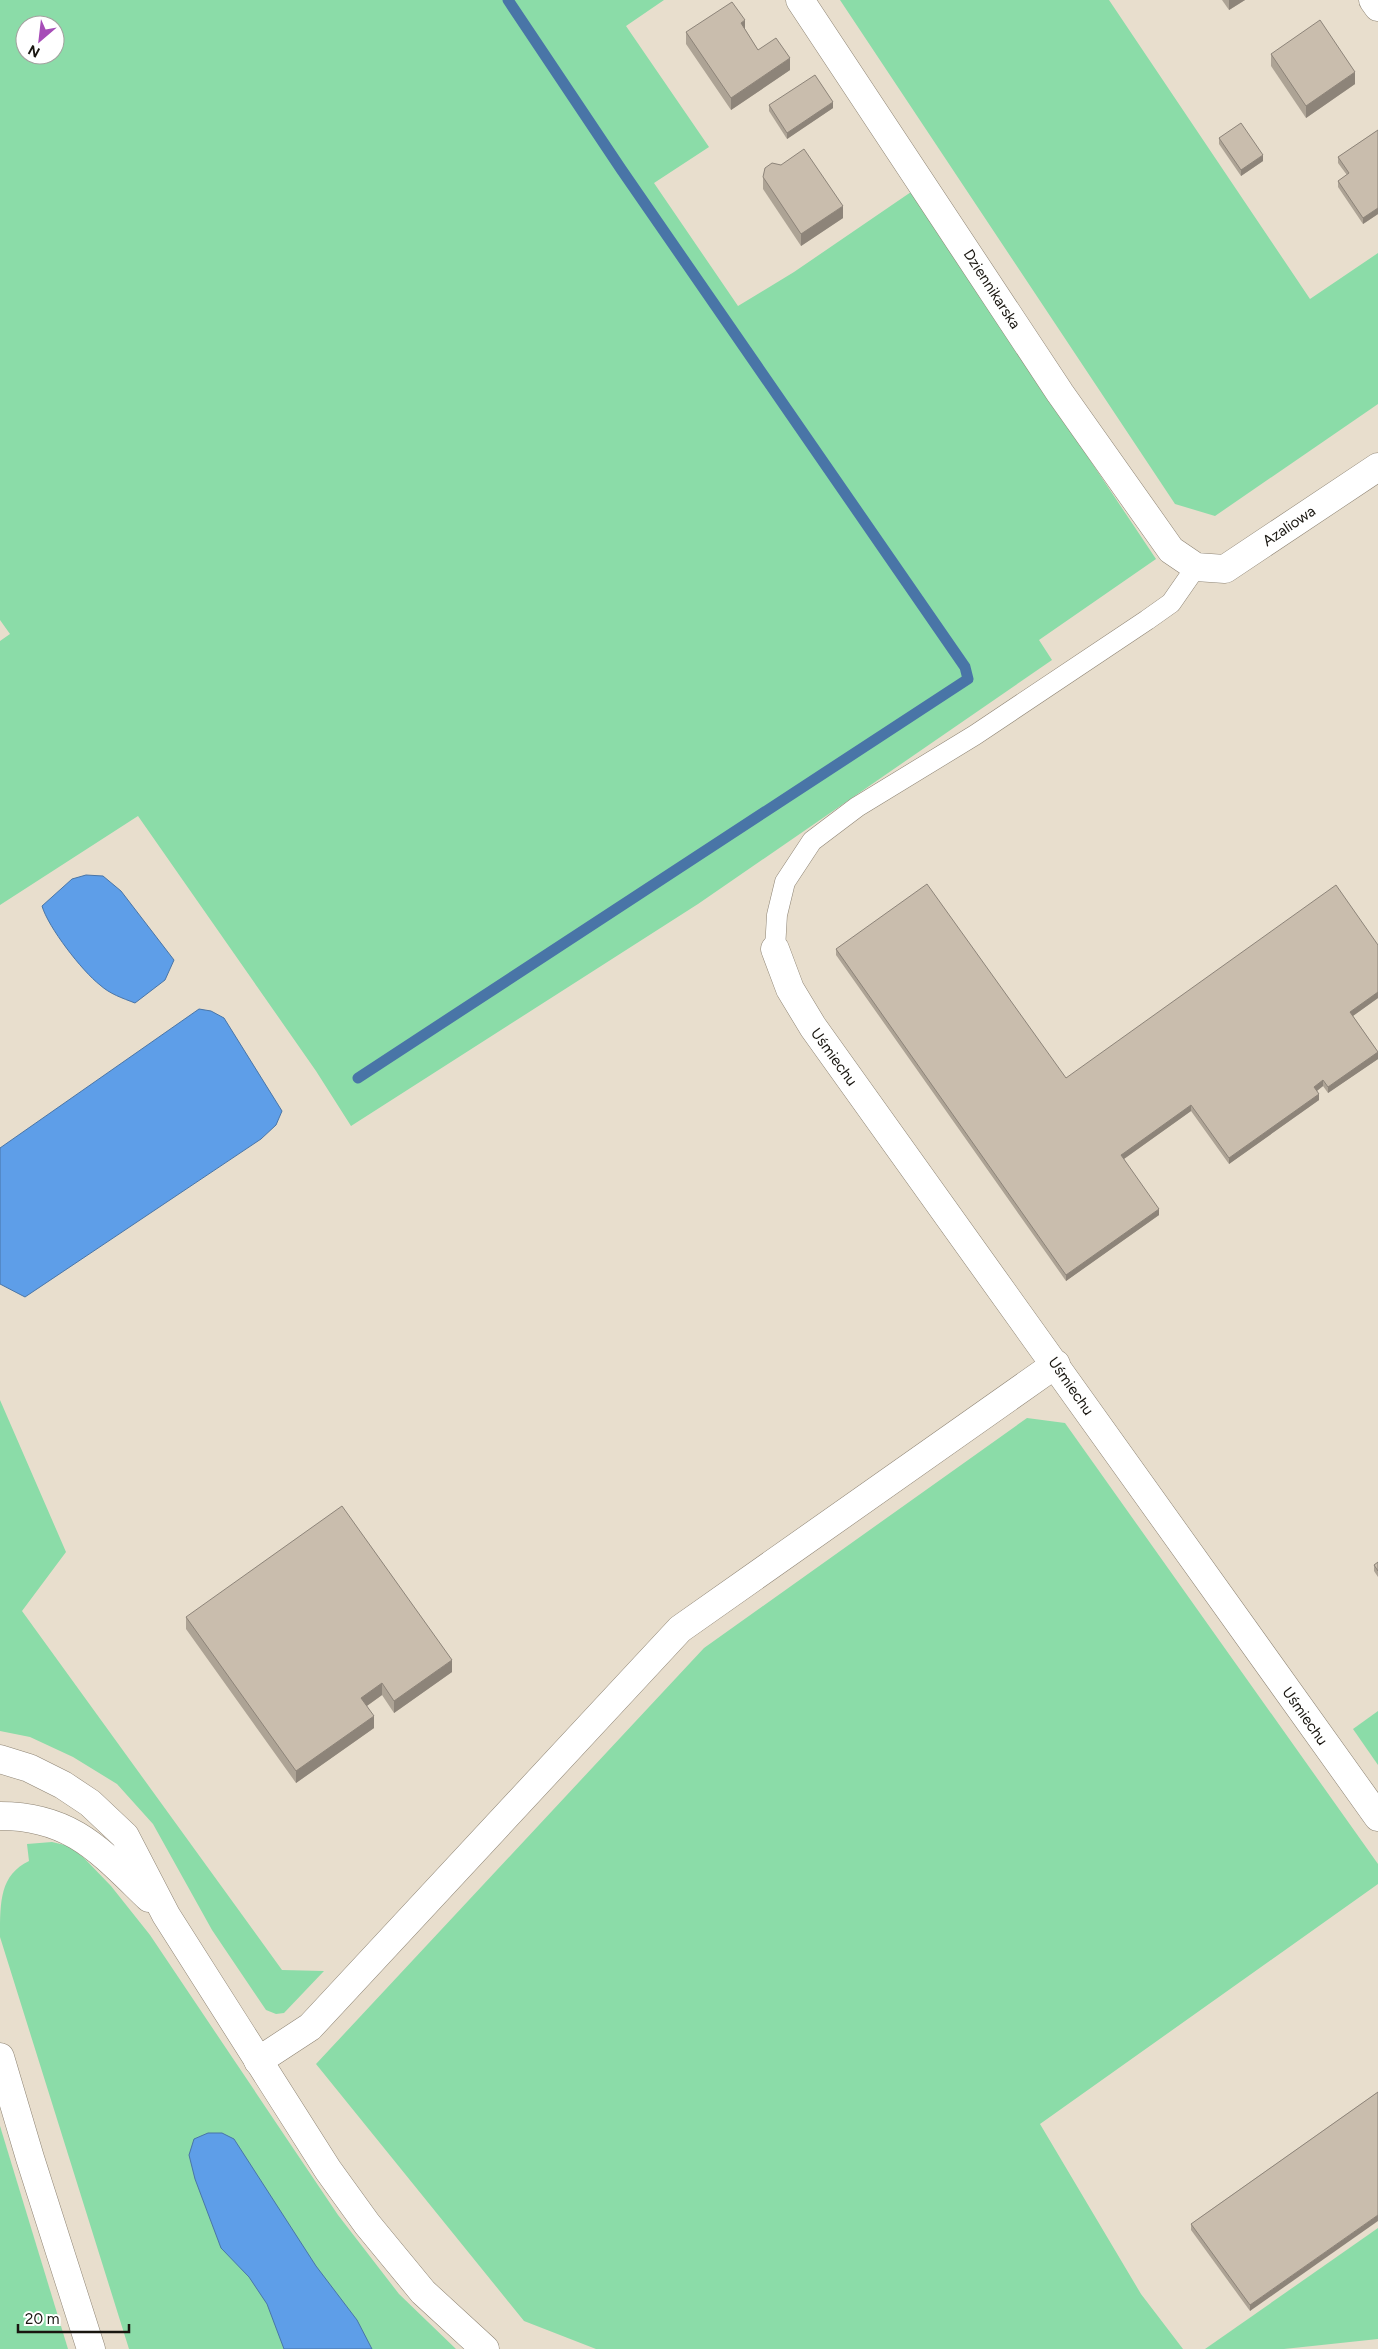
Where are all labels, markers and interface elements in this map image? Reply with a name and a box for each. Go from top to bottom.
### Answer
north arrow [15,15,65,65]
text: N [25,41,43,61]
street label: Dziennikarska [960,246,1024,332]
street label: Azaliowa [1259,502,1319,550]
street label: Uśmiechu [807,1025,861,1089]
street label: Uśmiechu [1044,1353,1098,1419]
street label: Uśmiechu [1278,1683,1332,1749]
scale bar [18,2302,129,2334]
text: 20 m [25,2310,59,2328]

